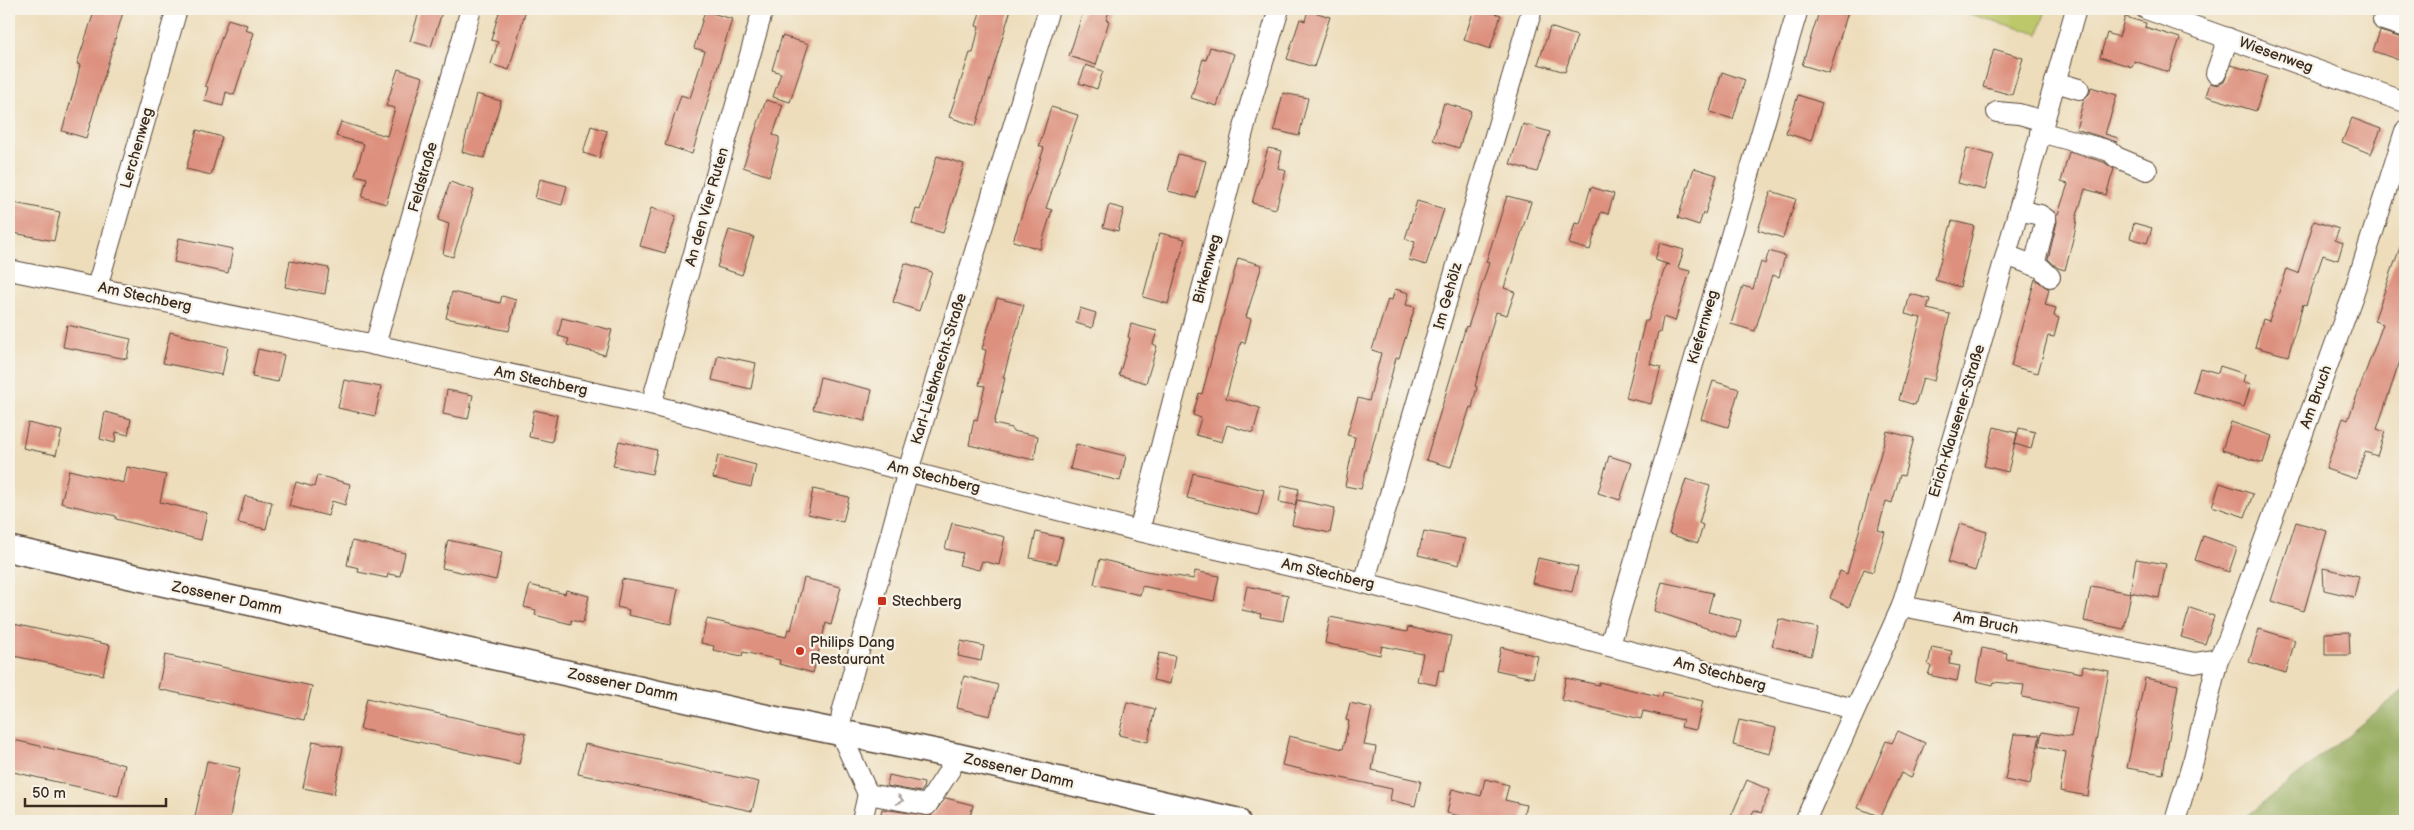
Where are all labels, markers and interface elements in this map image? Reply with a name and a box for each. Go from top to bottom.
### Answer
street label: Wiesenweg [2236,33,2316,77]
street label: Lerchenweg [116,105,158,191]
street label: Feldstraße [404,140,442,214]
street label: An den Vier Ruten [681,145,733,269]
street label: Birkenweg [1189,232,1225,306]
street label: Im Gehölz [1429,260,1467,332]
street label: Am Stechberg [97,278,193,316]
street label: Kiefernweg [1683,288,1723,366]
street label: Karl-Liebknecht-Straße [907,291,971,447]
street label: Erich-Klausener-Straße [1925,342,1989,500]
street label: Am Stechberg [493,362,589,400]
street label: Am Bruch [2296,363,2336,431]
street label: Am Stechberg [886,456,982,498]
street label: Am Stechberg [1280,554,1376,594]
street label: Zossener Damm [169,577,284,619]
place label: Stechberg [892,592,962,611]
marker: Stechberg [876,595,888,607]
street label: Am Bruch [1952,607,2020,639]
place label: Philips Dang Restaurant [810,633,895,669]
marker: Philips Dang Restaurant [794,645,806,657]
street label: Am Stechberg [1672,653,1768,695]
street label: Zossener Damm [565,664,680,706]
street label: Zossener Damm [961,749,1076,793]
scale bar [25,775,166,807]
text: 50 m [32,784,66,803]
one-way arrow [895,795,904,805]

